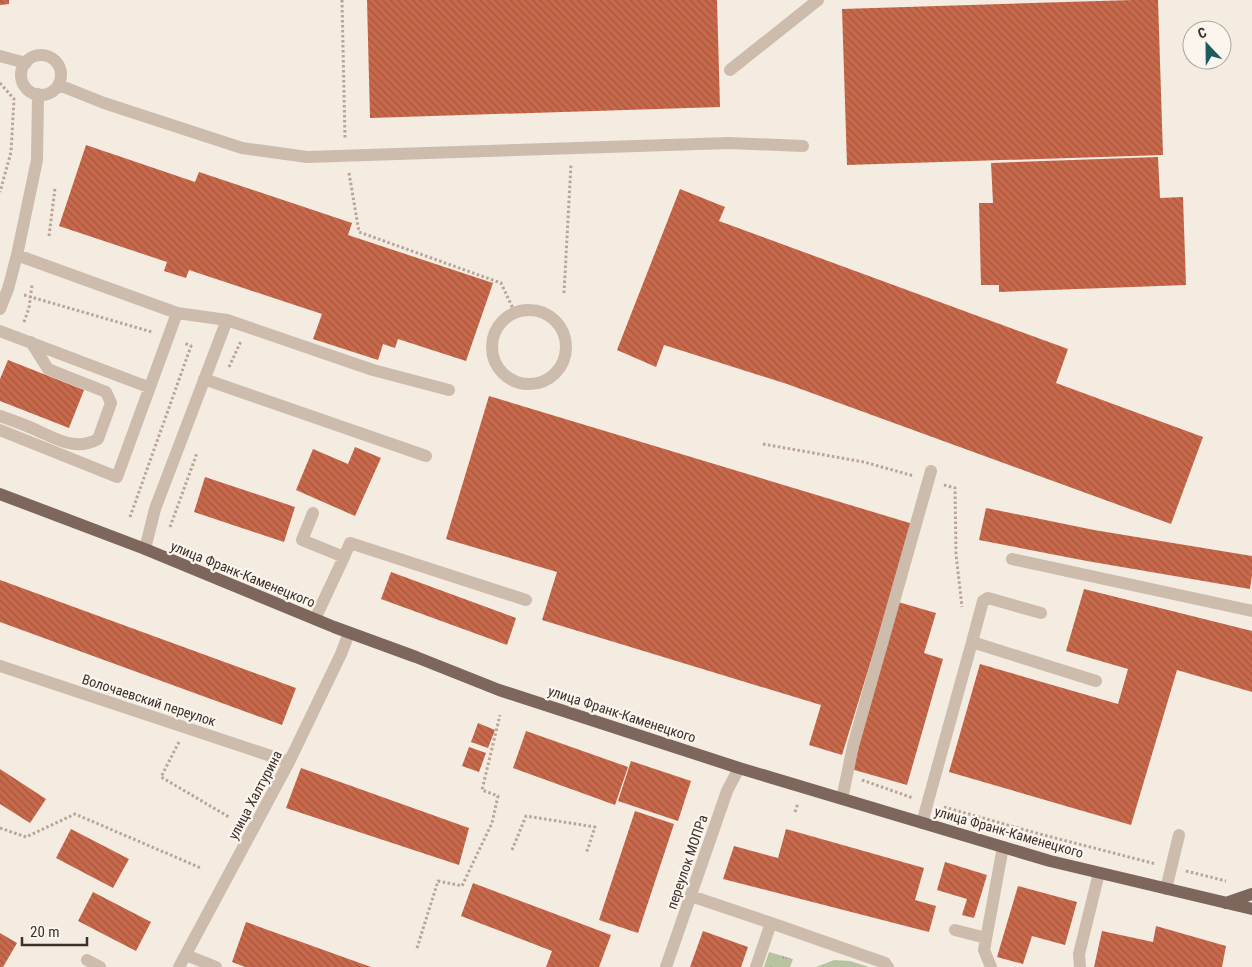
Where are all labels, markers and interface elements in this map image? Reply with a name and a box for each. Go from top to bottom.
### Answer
north arrow [1182,20,1232,70]
text: С [1195,24,1209,42]
street label: улица Франк-Каменецкого [168,538,318,610]
street label: Волочаевский переулок [80,671,218,729]
street label: улица Франк-Каменецкого [546,683,698,745]
street label: улица Халтурина [225,748,285,842]
street label: улица Франк-Каменецкого [933,803,1085,861]
street label: переулок МОПРа [663,813,711,911]
scale bar [22,914,88,946]
text: 20 m [30,923,60,941]

